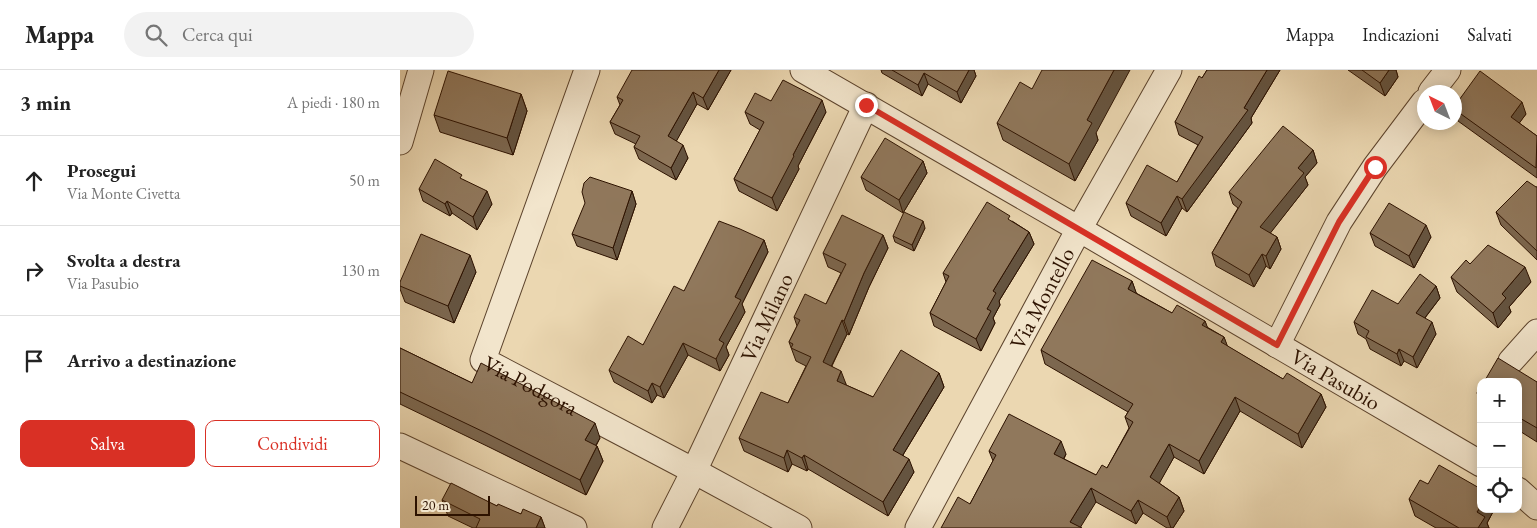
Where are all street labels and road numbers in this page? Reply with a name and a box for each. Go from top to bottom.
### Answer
street label: Via Montello [1002,242,1081,354]
street label: Via Milano [733,268,800,366]
street label: Via Pasubio [1286,342,1386,417]
street label: Via Podgora [479,348,583,422]

